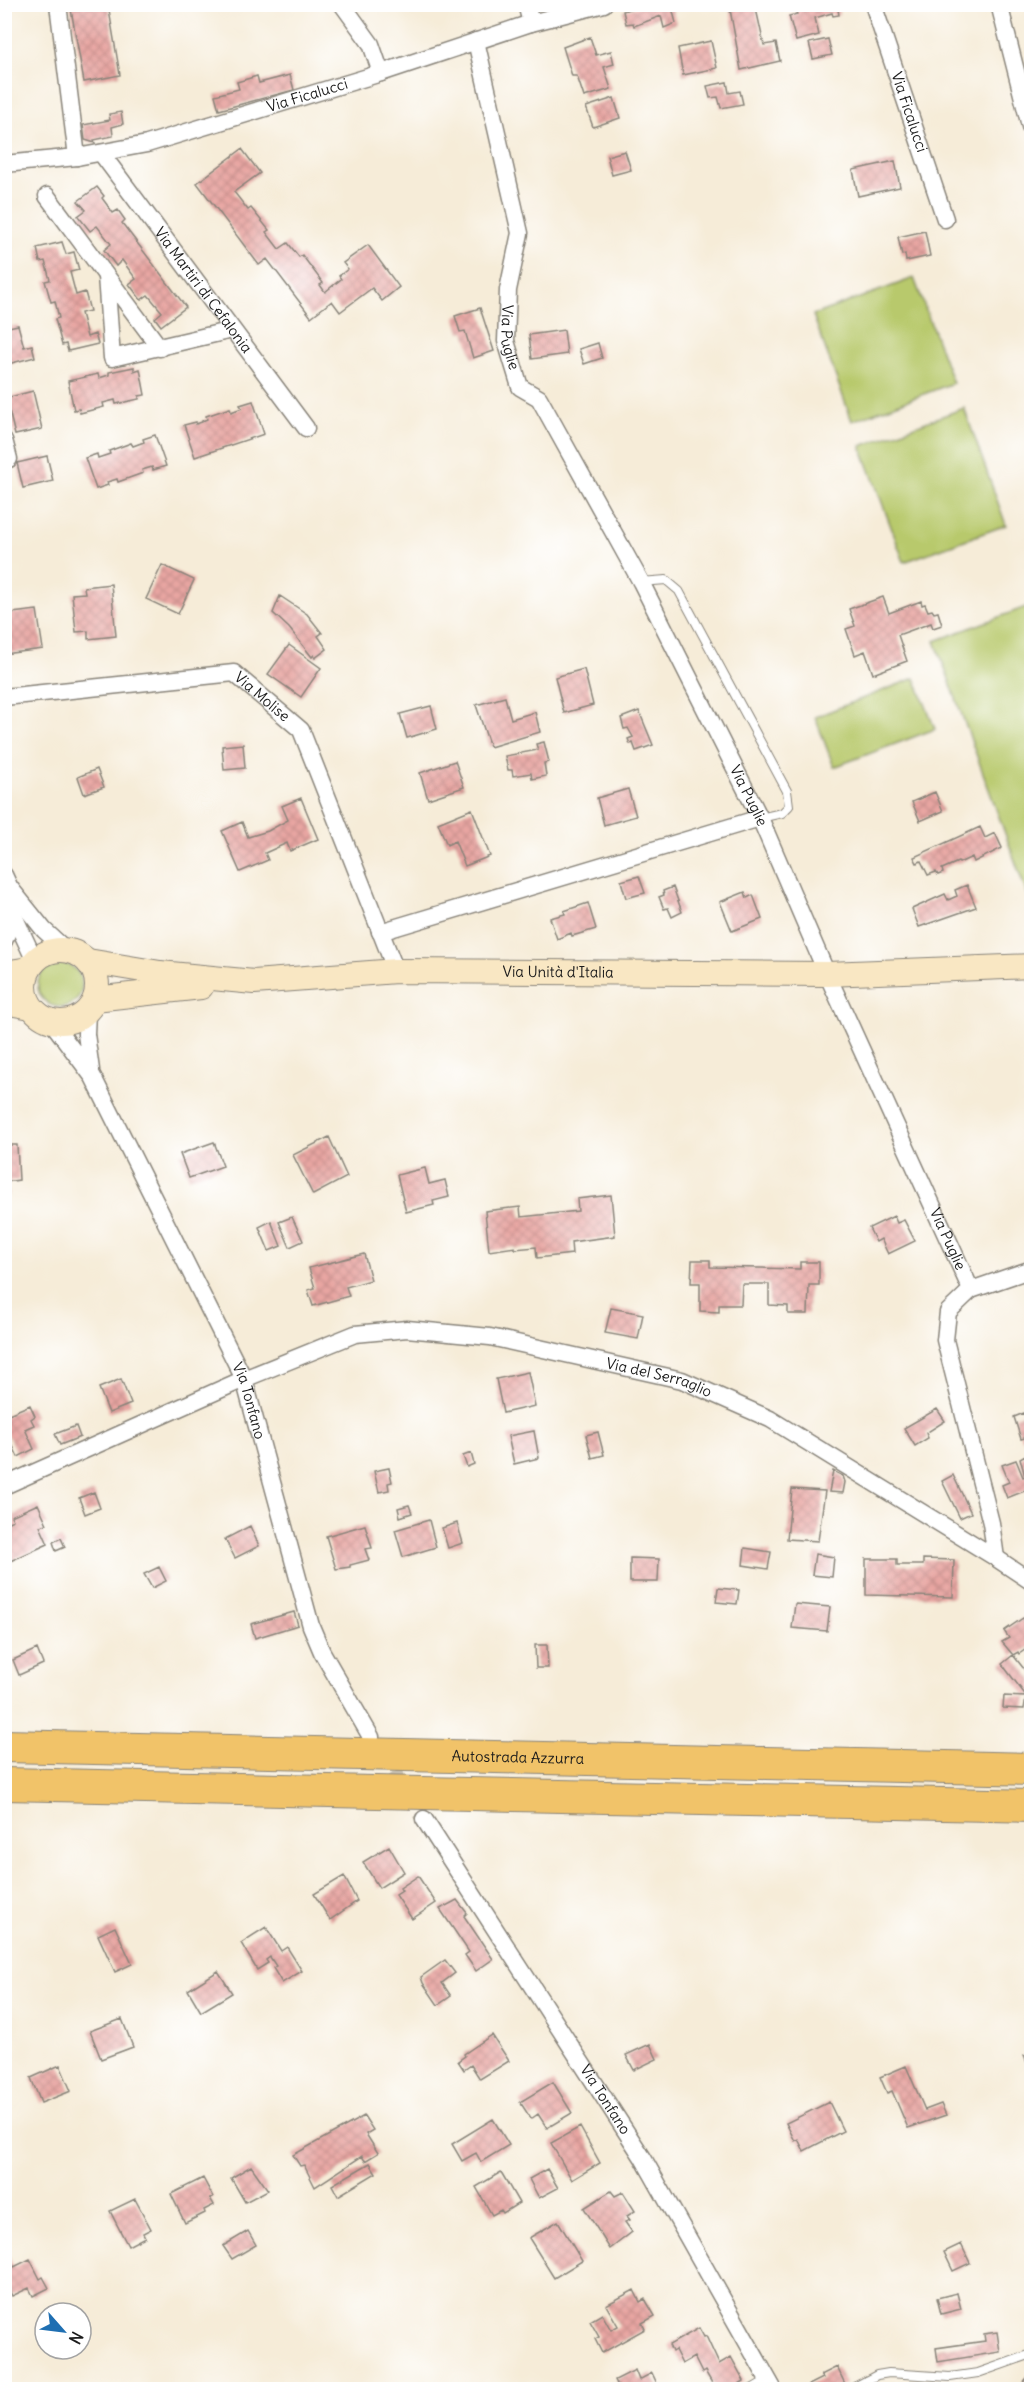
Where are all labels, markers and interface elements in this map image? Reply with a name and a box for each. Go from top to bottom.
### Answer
street label: Via Ficalucci [887,69,932,155]
street label: Via Ficalucci [264,74,350,116]
street label: Via Martiri di Cefalonia [150,223,257,357]
street label: Via Puglie [497,304,524,372]
street label: Via Molise [231,667,294,725]
street label: Via Puglie [726,762,772,829]
street label: Via Unità d'Italia [503,962,614,982]
street label: Via Puglie [926,1205,971,1273]
street label: Via del Serraglio [604,1353,715,1401]
street label: Via Tonfano [228,1359,270,1441]
street label: Autostrada Azzurra [451,1746,585,1768]
street label: Via Tonfano [576,2061,635,2138]
north arrow [33,2301,93,2361]
text: N [65,2328,88,2348]

